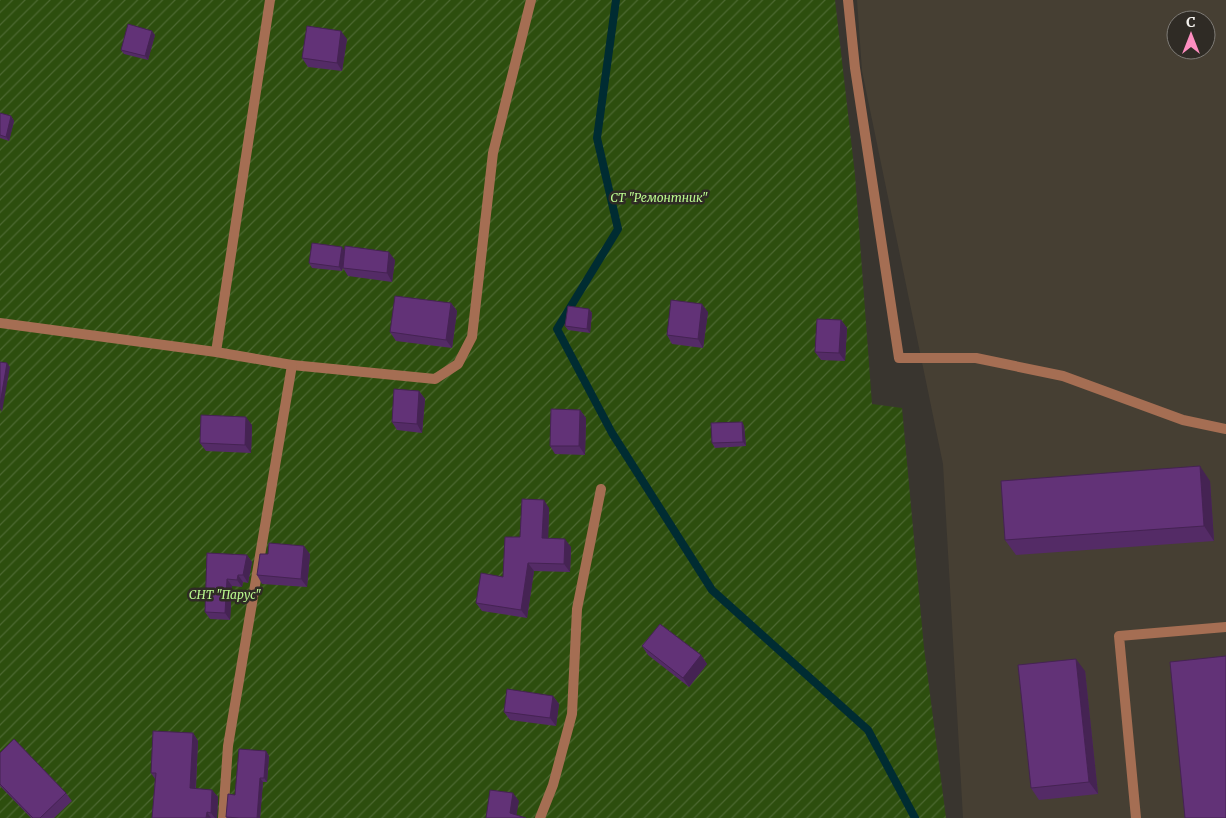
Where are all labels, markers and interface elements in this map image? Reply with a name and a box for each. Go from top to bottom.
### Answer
north arrow [1166,10,1216,60]
text: С [1186,13,1196,31]
park label: СТ "Ремонтник" [610,190,708,205]
park label: СНТ "Парус" [189,587,261,602]

